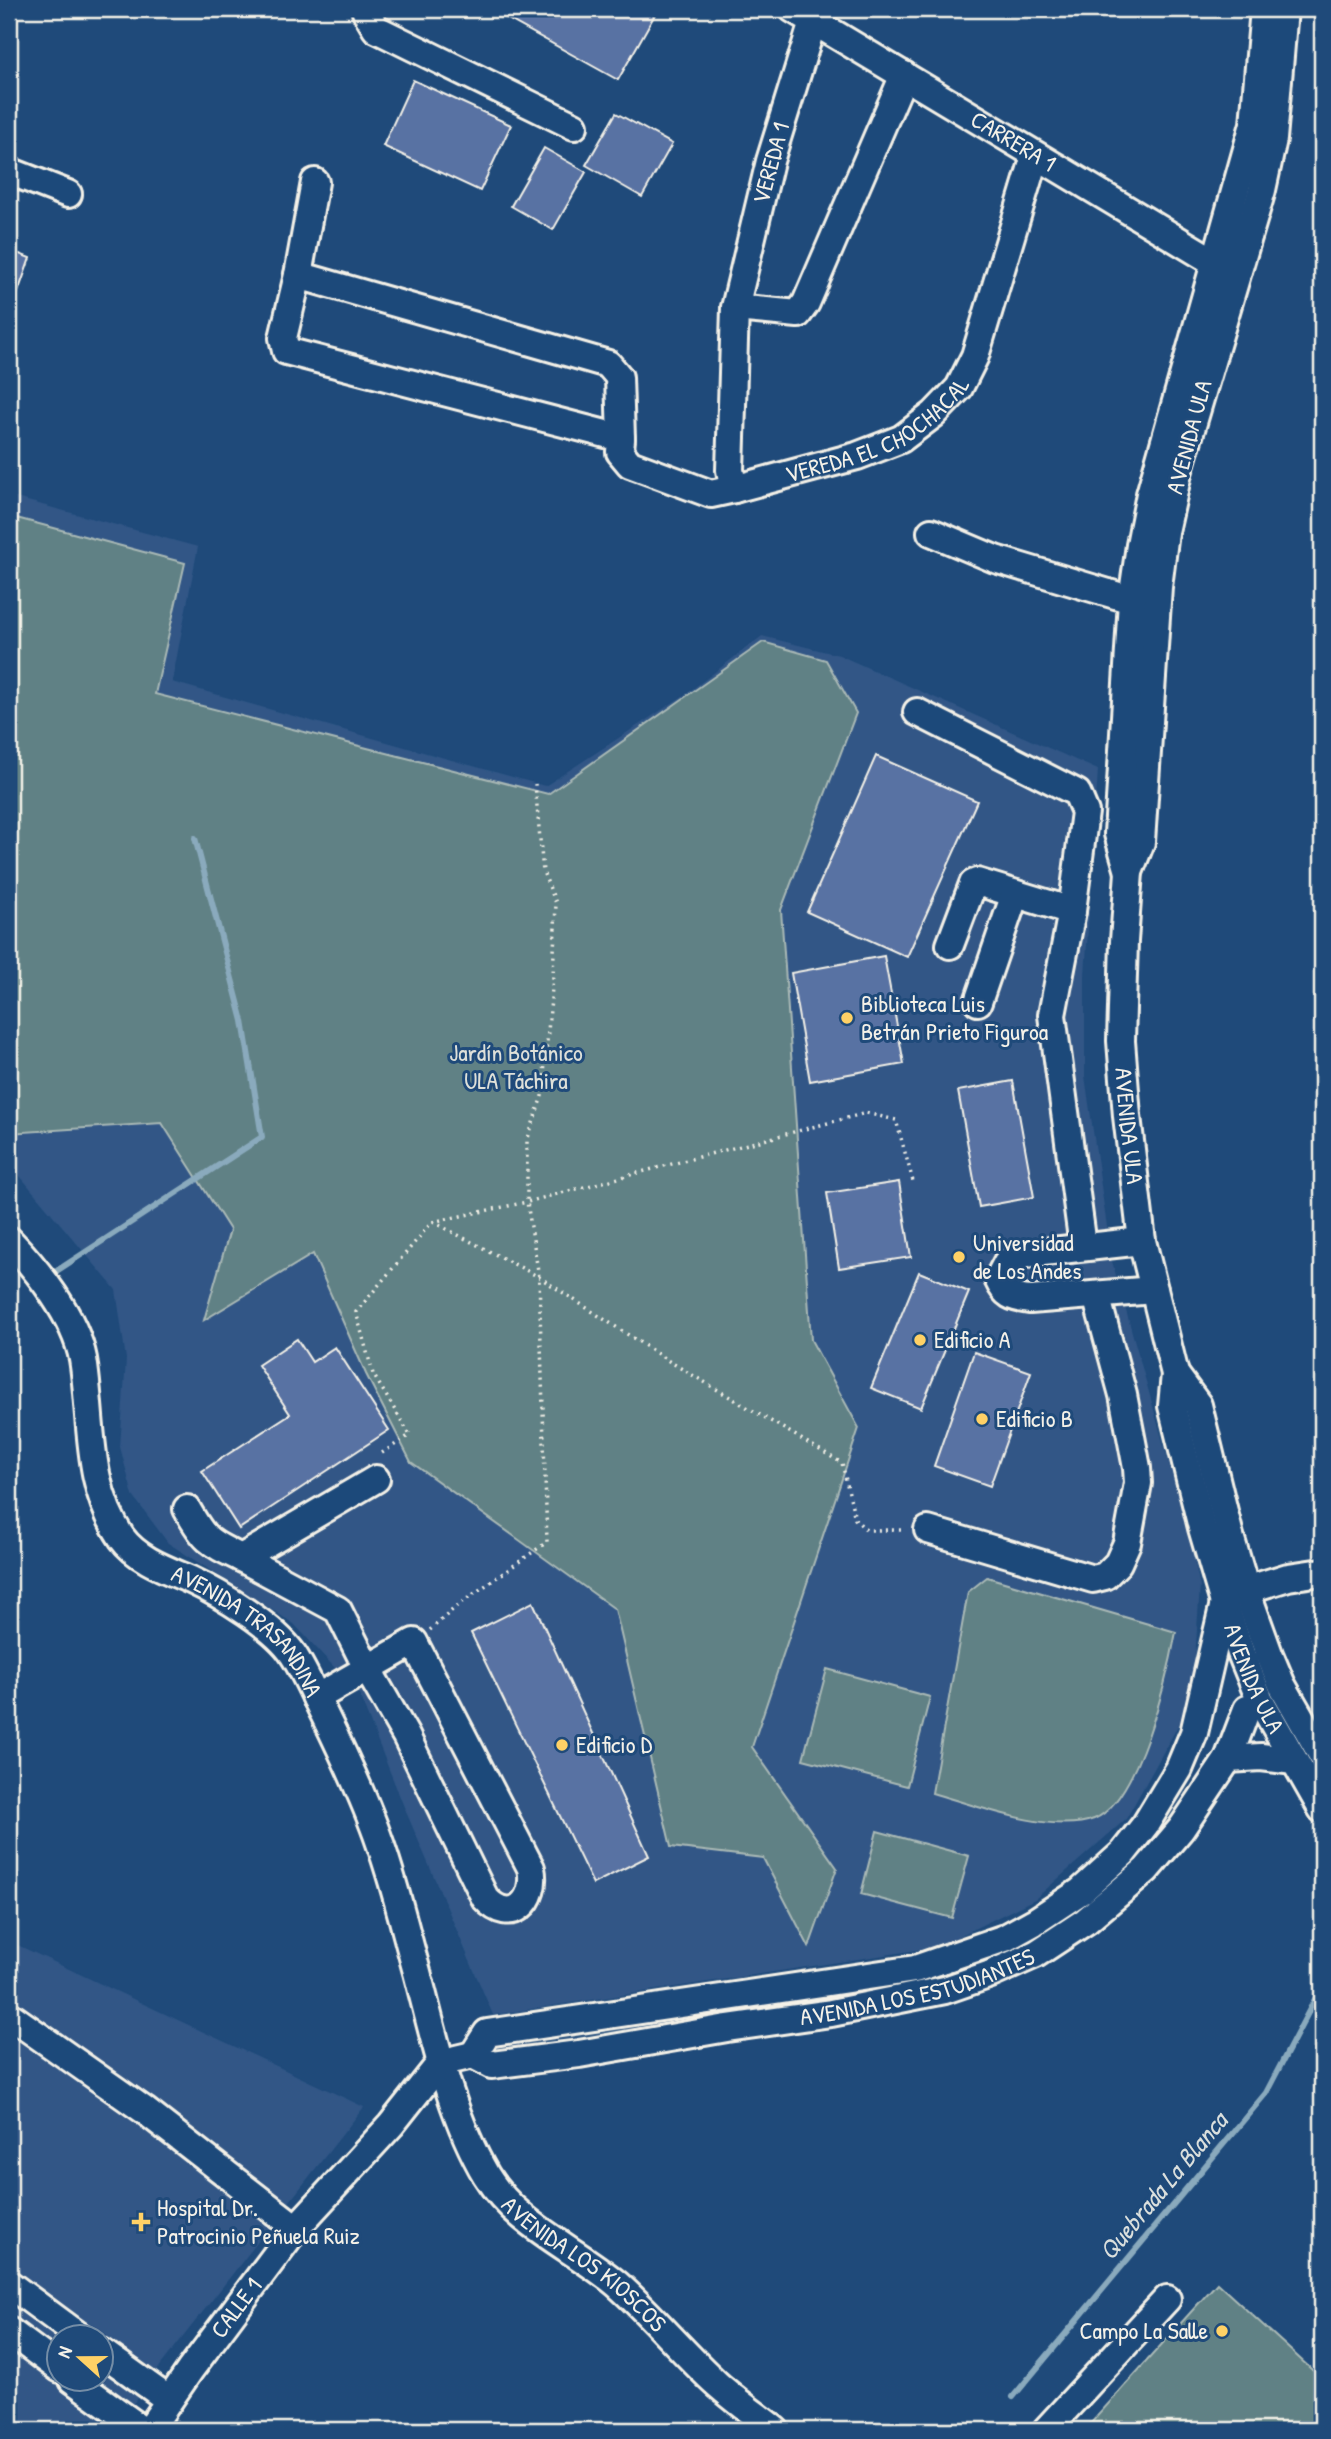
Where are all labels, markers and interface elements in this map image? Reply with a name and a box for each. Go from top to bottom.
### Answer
street label: CARRERA 1 [965,102,1062,178]
street label: VEREDA 1 [744,119,796,207]
street label: VEREDA EL CHOCHACAL [782,372,976,490]
street label: AVENIDA ULA [1157,376,1219,497]
place label: Biblioteca Luis Betrán Prieto Figuroa [861,987,1048,1047]
marker: Biblioteca Luis Betrán Prieto Figuroa [839,1010,855,1026]
park label: Jardín Botánico ULA Táchira [449,1036,583,1096]
street label: AVENIDA ULA [1108,1066,1152,1186]
place label: Universidad de Los Andes [973,1226,1082,1286]
marker: Universidad de Los Andes [951,1249,967,1265]
place label: Edificio A [934,1323,1011,1355]
marker: Edificio A [912,1332,928,1348]
place label: Edificio B [996,1402,1073,1434]
marker: Edificio B [974,1411,990,1427]
street label: AVENIDA TRASANDINA [167,1557,331,1702]
street label: AVENIDA ULA [1217,1619,1293,1739]
place label: Edificio D [576,1728,653,1760]
marker: Edificio D [554,1737,570,1753]
street label: AVENIDA LOS ESTUDIANTES [798,1940,1039,2032]
water label: Quebrada La Blanca [1090,2102,1237,2267]
street label: AVENIDA LOS KIOSCOS [495,2189,674,2338]
place label: Hospital Dr. Patrocinio Peñuela Ruiz [157,2191,360,2251]
marker: Hospital Dr. Patrocinio Peñuela Ruiz [131,2212,151,2232]
street label: CALLE 1 [202,2271,268,2344]
place label: Campo La Salle [1079,2314,1208,2346]
marker: Campo La Salle [1214,2323,1230,2339]
north arrow [46,2324,116,2394]
text: N [50,2343,78,2361]

